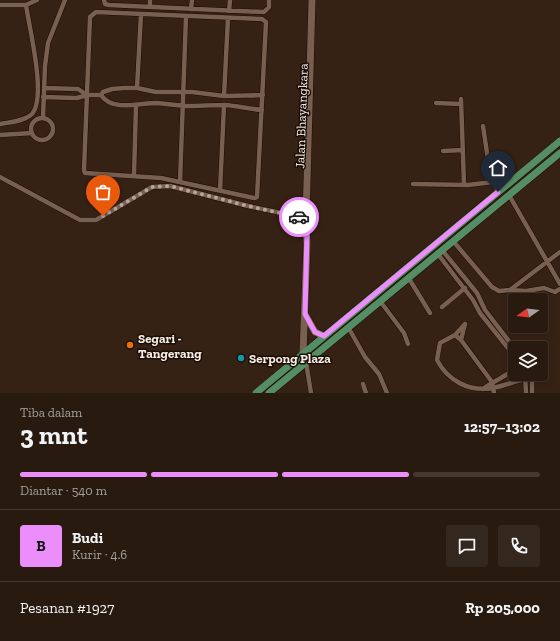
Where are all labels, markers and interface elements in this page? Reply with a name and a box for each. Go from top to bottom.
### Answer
street label: Jalan Bhayangkara [292,62,311,169]
pin [481,151,515,192]
icon: home [487,157,509,179]
pin [86,175,120,216]
icon: bag [92,181,114,203]
courier [279,197,319,237]
icon: car [288,206,310,228]
north arrow [508,293,548,333]
map controls [508,293,548,381]
place label: Segari - Tangerang [138,331,202,361]
marker: Segari - Tangerang [125,340,135,350]
button: layers [508,341,548,381]
place label: Serpong Plaza [249,351,331,366]
marker: Serpong Plaza [236,353,246,363]
text: Tiba dalam [20,405,82,420]
text: 12:57–13:02 [464,418,540,436]
text: 3 mnt [20,419,87,451]
text: Diantar · 540 m [20,483,107,498]
button: chat [446,525,488,567]
button: phone [498,525,540,567]
text: Budi [72,529,103,547]
text: B [36,537,46,555]
text: Kurir · 4.6 [72,547,127,562]
text: Pesanan #1927 [20,599,114,617]
text: Rp 205,000 [465,599,540,617]

